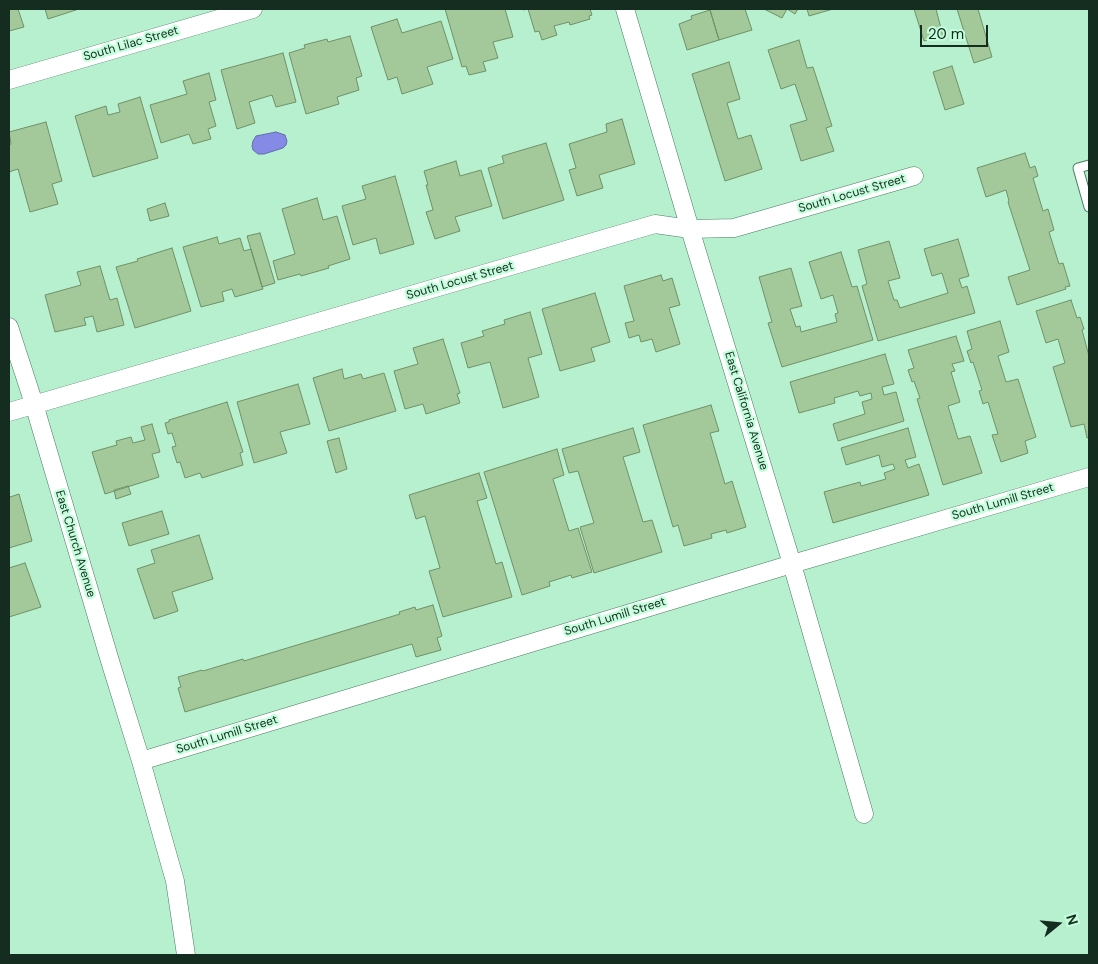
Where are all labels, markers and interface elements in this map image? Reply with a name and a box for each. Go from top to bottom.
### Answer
scale bar [923,15,990,47]
street label: South Lilac Street [82,24,180,64]
text: 20 m [928,24,964,44]
street label: South Locust Street [797,172,907,216]
street label: South Locust Street [405,259,515,303]
street label: East California Avenue [721,350,771,472]
street label: South Lumill Street [951,481,1055,523]
street label: East Church Avenue [52,489,98,599]
street label: South Lumill Street [563,595,667,639]
street label: South Lumill Street [175,713,279,757]
north arrow [1033,899,1083,949]
text: N [1062,912,1082,927]

